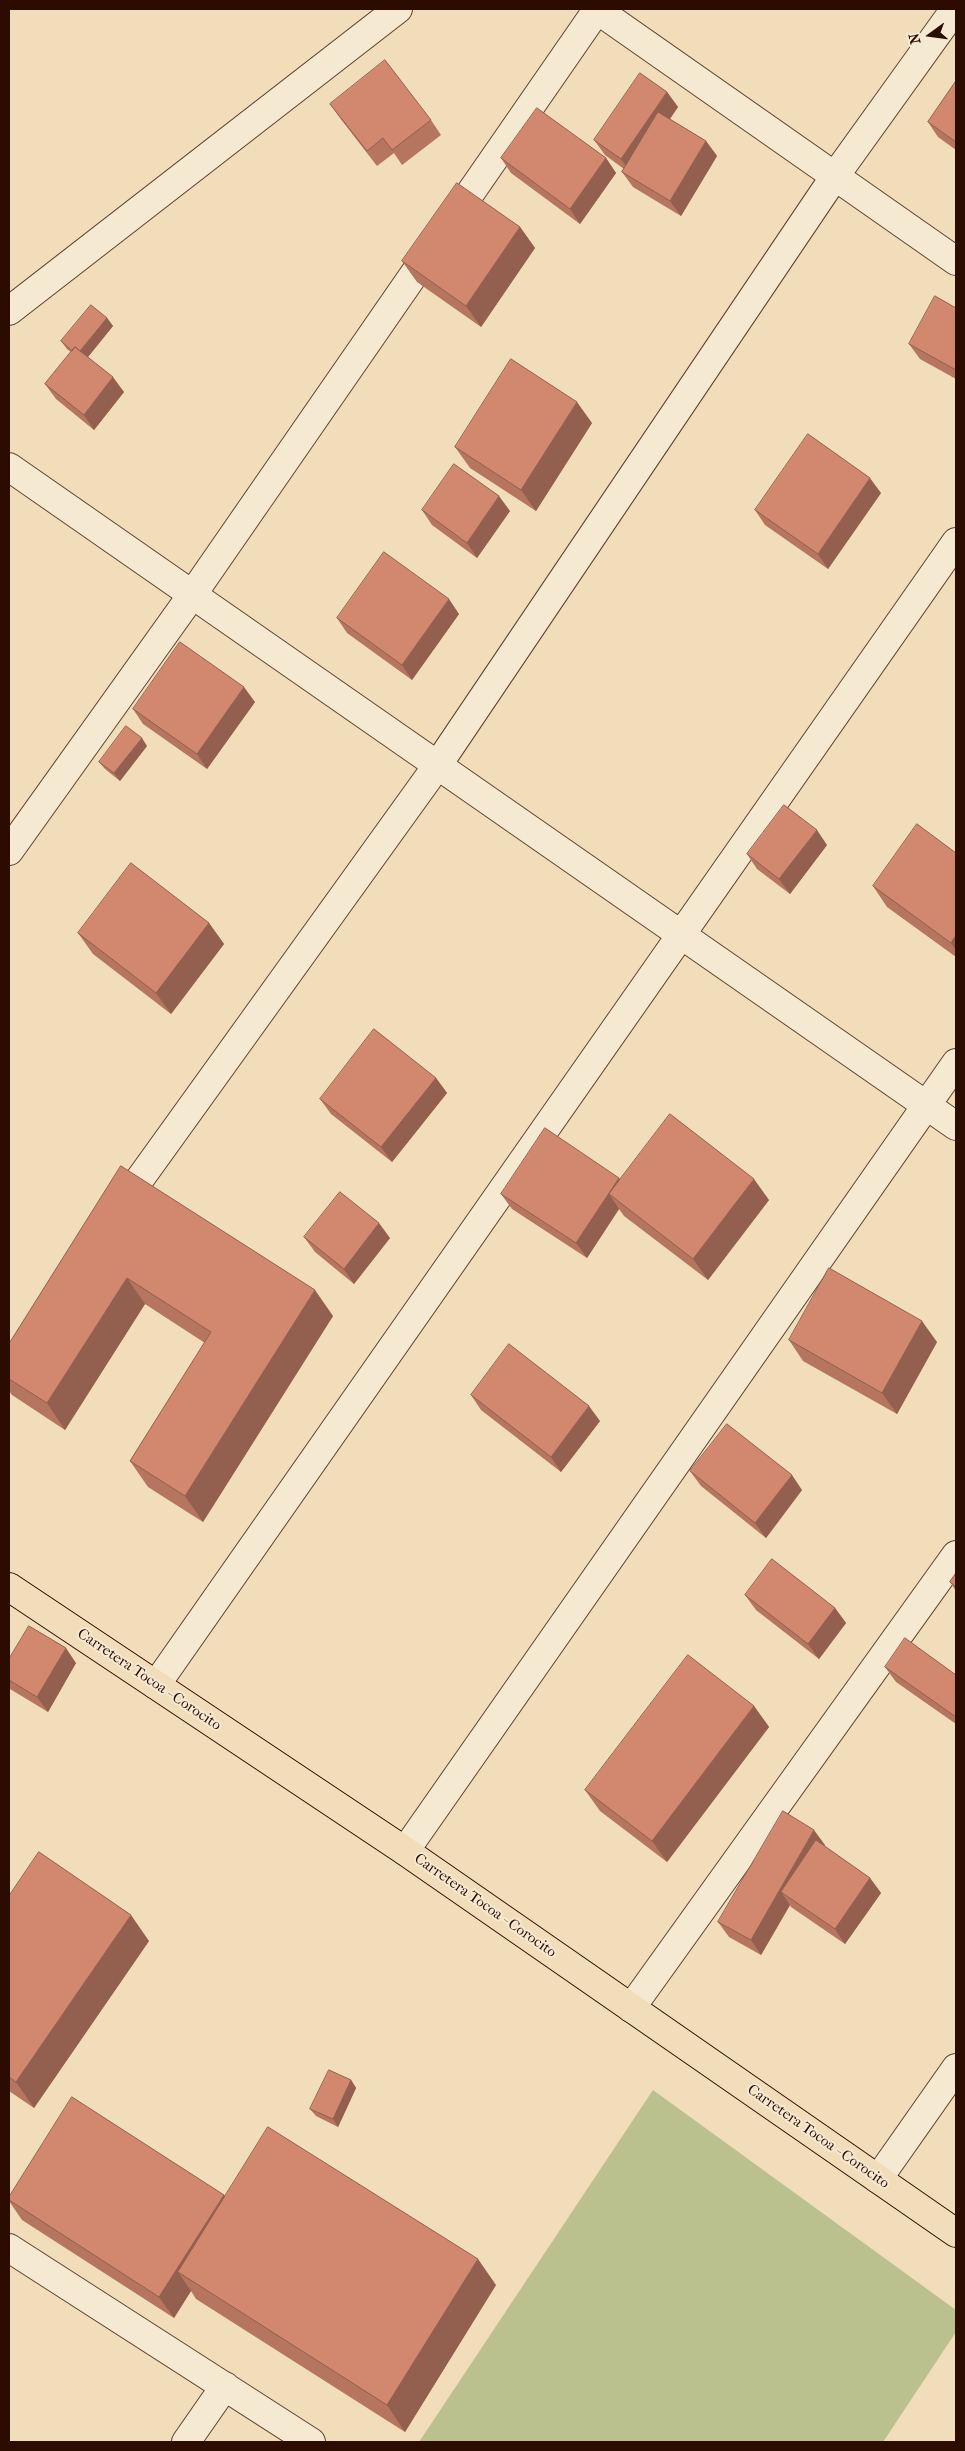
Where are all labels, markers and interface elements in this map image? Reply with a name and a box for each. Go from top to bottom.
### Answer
north arrow [905,10,955,60]
text: N [905,32,924,46]
street label: Carretera Tocoa - Corocito [74,1625,224,1735]
street label: Carretera Tocoa - Corocito [410,1850,560,1962]
street label: Carretera Tocoa - Corocito [743,2081,893,2193]

